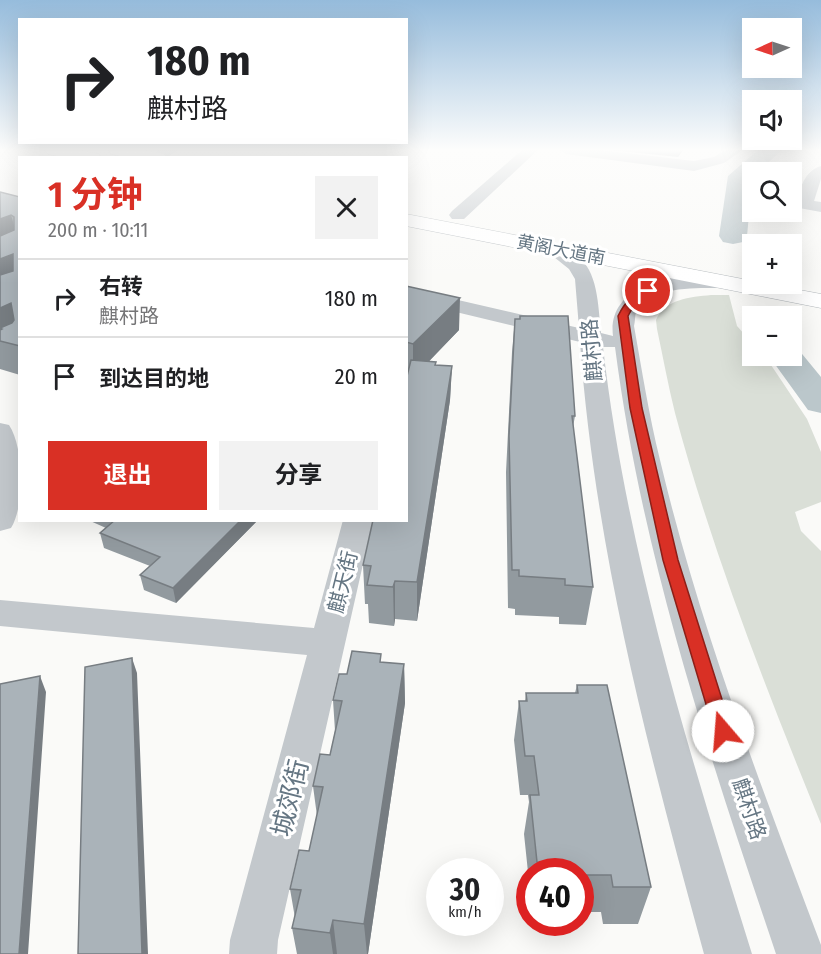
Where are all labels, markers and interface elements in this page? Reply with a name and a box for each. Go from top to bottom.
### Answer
north arrow [742,18,802,78]
map controls [742,18,802,366]
text: 180 m [147,36,251,86]
icon: right [48,42,126,120]
button: sound [742,90,802,150]
text: 麒村路 [147,93,228,125]
button: search [742,162,802,222]
text: 1 分钟 [48,173,143,217]
button: close [315,176,378,239]
text: 200 m · 10:11 [48,218,148,242]
street label: 黄阁大道南 [515,231,607,269]
button: + [742,234,802,294]
pin [622,265,673,316]
text: 右转 [99,273,143,300]
icon: arrive [631,274,664,307]
icon: right [48,282,81,315]
text: 180 m [325,285,378,312]
text: 麒村路 [99,304,159,328]
button: − [742,306,802,366]
street label: 麒村路 [576,317,608,383]
icon: arrive [48,360,81,393]
text: 20 m [335,363,378,390]
text: 到达目的地 [99,365,209,392]
button: 退出 [48,441,207,510]
button: 分享 [219,441,378,510]
street label: 麒天街 [323,548,363,616]
position arrow [691,699,755,763]
street label: 城郊街 [266,757,315,840]
street label: 麒村路 [726,775,772,843]
speed limit sign: 40 [516,858,594,936]
text: 30 [450,872,480,908]
text: km/h [448,903,482,921]

